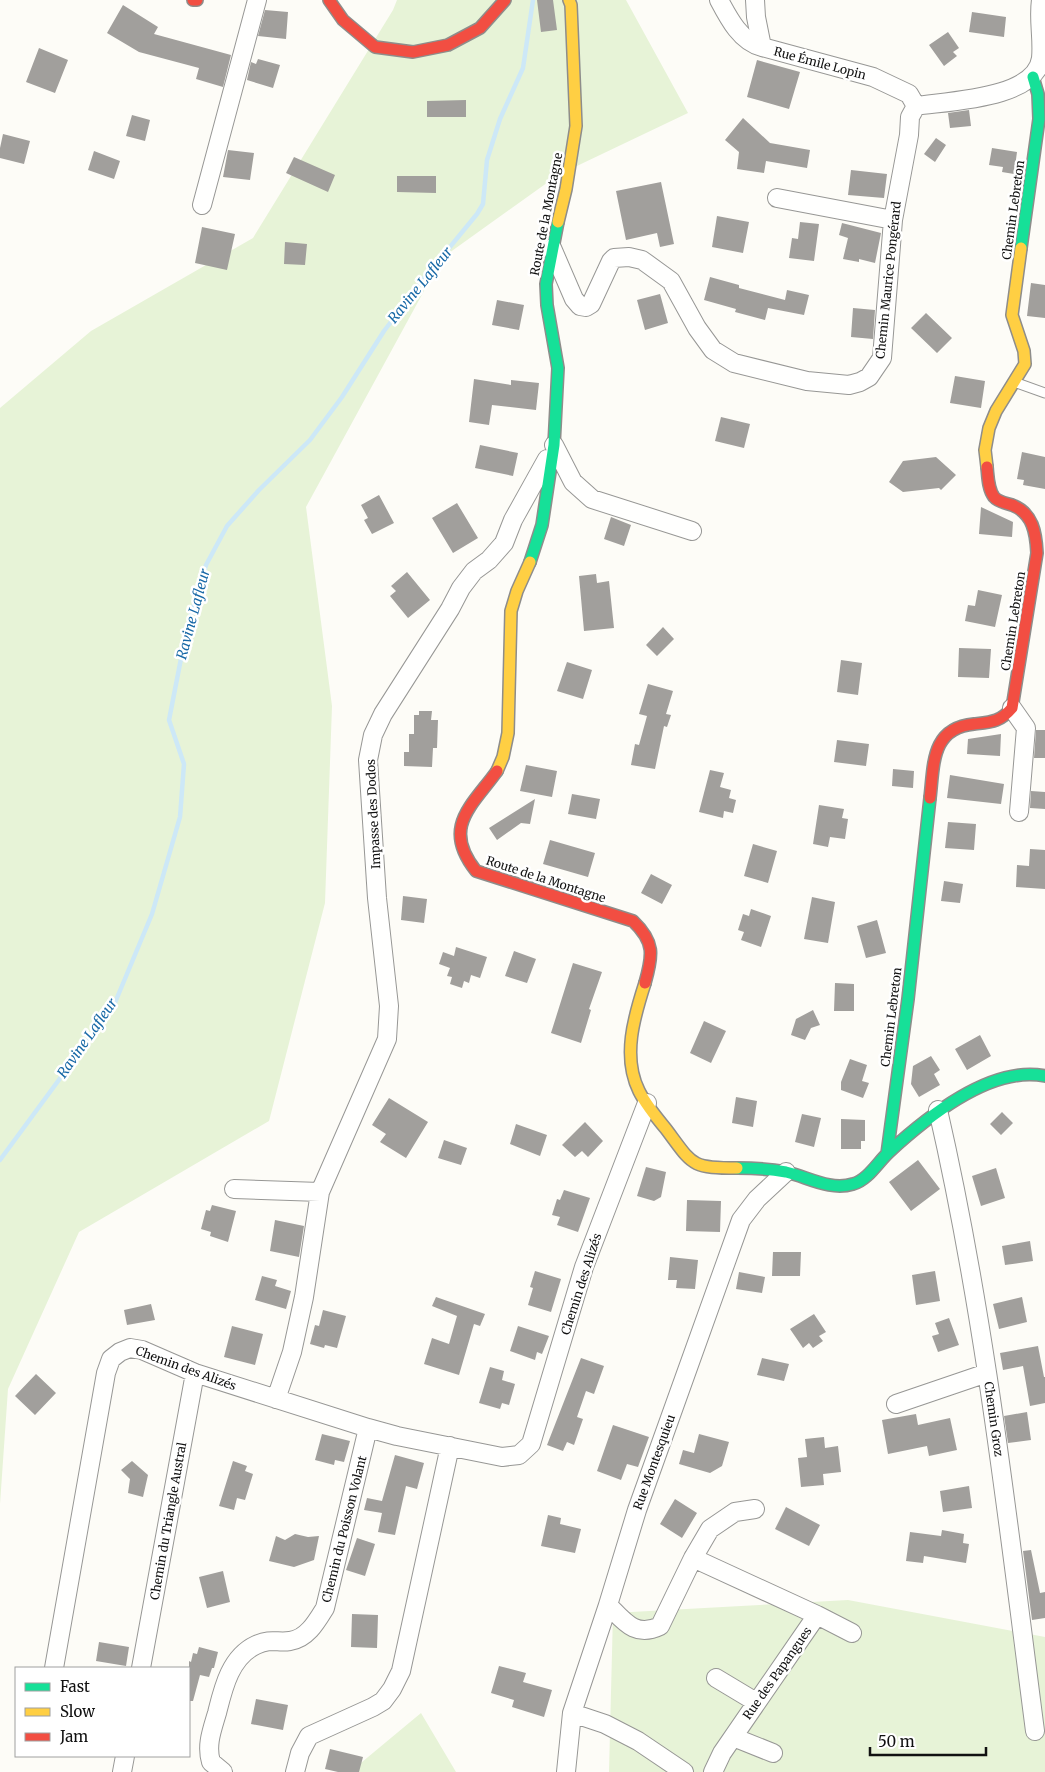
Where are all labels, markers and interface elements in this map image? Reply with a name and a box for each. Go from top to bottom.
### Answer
street label: Rue Émile Lopin [772,43,868,83]
street label: Route de la Montagne [527,151,565,277]
street label: Chemin Lebreton [999,159,1027,261]
street label: Chemin Maurice Pongérard [872,201,904,359]
water label: Ravine Lafleur [384,243,456,327]
water label: Ravine Lafleur [172,566,214,661]
street label: Chemin Lebreton [998,570,1028,672]
street label: Impasse des Dodos [363,759,383,869]
street label: Route de la Montagne [484,853,608,905]
street label: Chemin Lebreton [877,966,905,1068]
water label: Ravine Lafleur [53,994,121,1081]
street label: Chemin des Alizés [557,1231,605,1337]
street label: Chemin des Alizés [134,1343,238,1393]
street label: Chemin Groz [981,1381,1007,1458]
street label: Rue Montesquieu [630,1412,678,1512]
street label: Chemin du Triangle Austral [147,1441,189,1601]
street label: Chemin du Poisson Volant [318,1454,370,1604]
street label: Rue des Papangues [739,1624,815,1722]
legend [15,1667,190,1757]
text: Fast [60,1677,90,1696]
text: Slow [60,1702,95,1721]
scale bar [870,1724,986,1756]
text: Jam [59,1727,88,1746]
text: 50 m [878,1732,915,1751]

